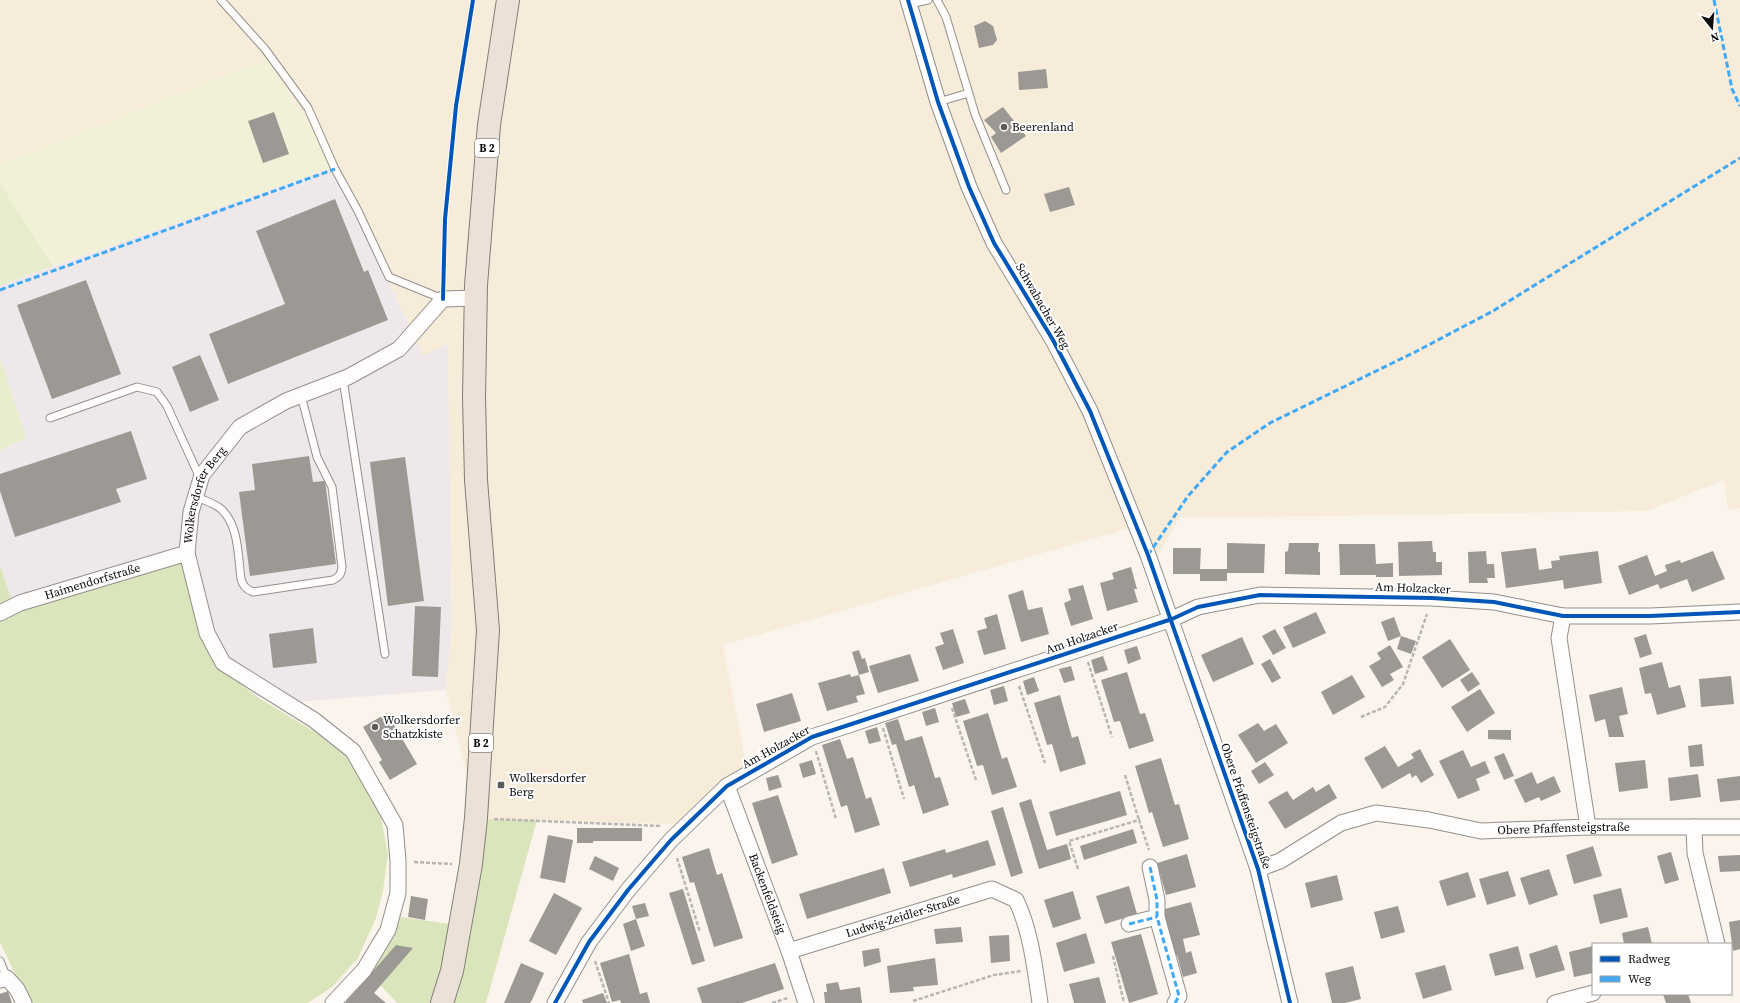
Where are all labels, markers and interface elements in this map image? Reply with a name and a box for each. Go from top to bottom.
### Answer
north arrow [1692,8,1732,48]
text: N [1709,29,1721,45]
place label: Beerenland [1012,119,1074,135]
marker: Beerenland [999,122,1009,132]
road number: B 2 [475,139,499,157]
street label: Schwabacher Weg [1012,260,1074,352]
street label: Wolkersdorfer Berg [180,443,230,544]
street label: Haimendorfstraße [43,559,142,603]
street label: Am Holzacker [1375,579,1451,597]
street label: Am Holzacker [1044,618,1120,658]
place label: Wolkersdorfer Schatzkiste [383,712,460,742]
marker: Wolkersdorfer Schatzkiste [370,722,380,732]
street label: Am Holzacker [739,722,813,772]
road number: B 2 [469,734,493,752]
street label: Obere Pfaffensteigstraße [1217,741,1275,871]
place label: Wolkersdorfer Berg [509,770,586,800]
marker: Wolkersdorfer Berg [496,780,506,790]
street label: Obere Pfaffensteigstraße [1497,819,1630,838]
street label: Backenfeldsteig [745,851,790,936]
street label: Ludwig-Zeidler-Straße [844,891,962,941]
legend [1592,943,1732,995]
text: Radweg [1628,951,1670,967]
text: Weg [1628,971,1651,987]

